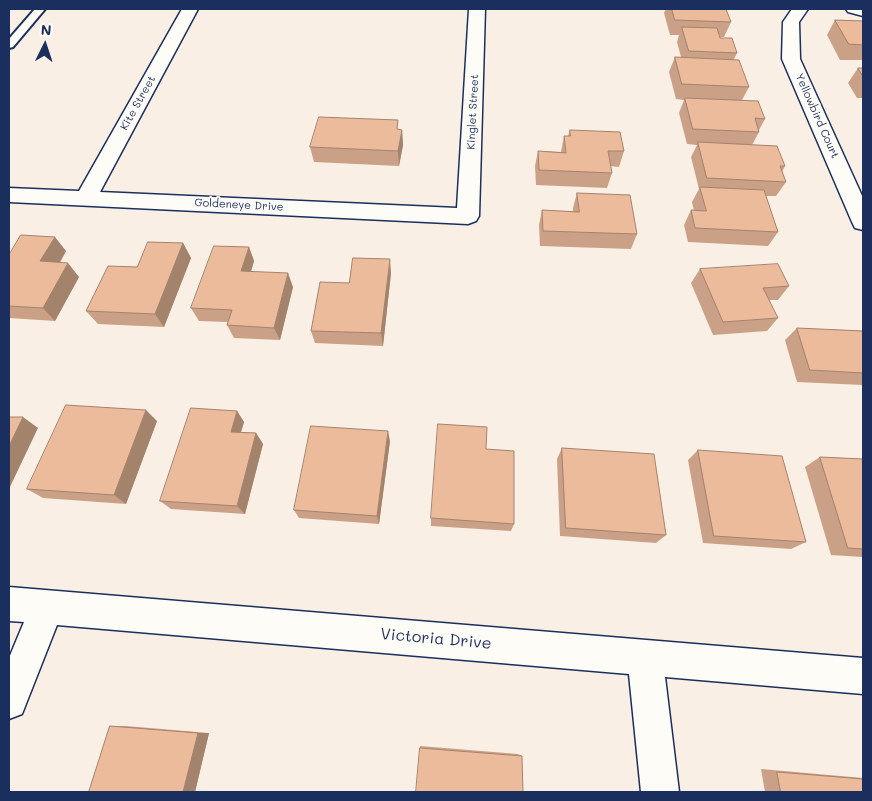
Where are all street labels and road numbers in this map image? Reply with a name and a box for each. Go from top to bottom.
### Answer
street label: Yellowbird Court [792,71,842,161]
street label: Kite Street [118,73,158,133]
street label: Kinglet Street [464,74,482,150]
street label: Goldeneye Drive [194,196,284,214]
street label: Victoria Drive [380,625,492,653]

